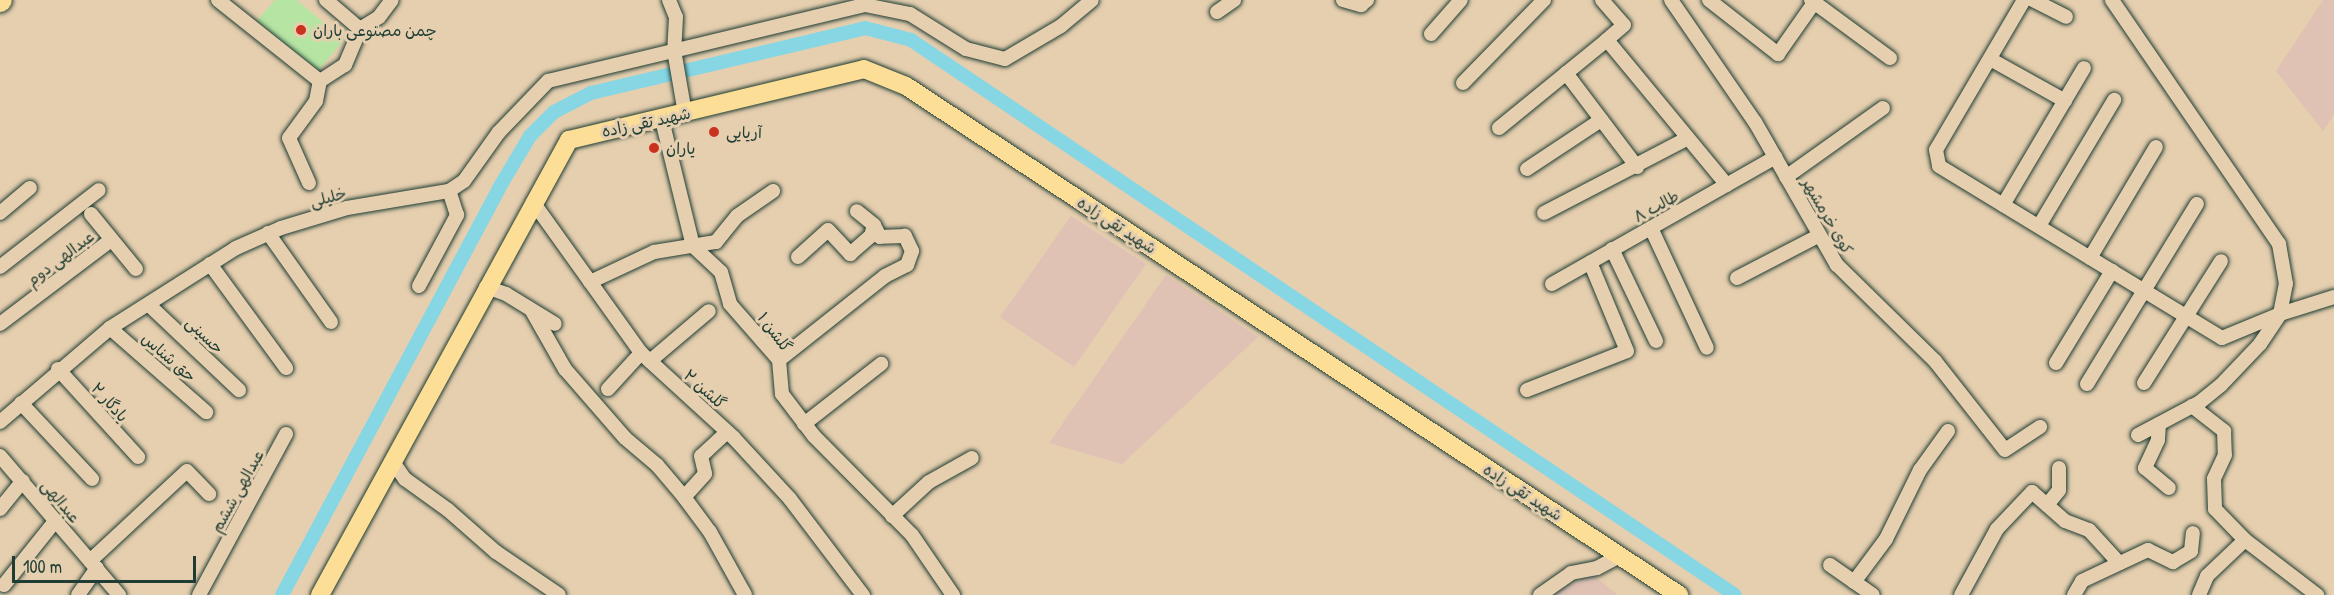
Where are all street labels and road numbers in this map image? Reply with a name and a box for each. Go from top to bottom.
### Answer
street label: شهید تقی زاده [600,103,692,141]
street label: کوی خرمشهر [1798,174,1858,258]
street label: خلیلی [308,183,348,211]
street label: طالب ۸ [1630,186,1682,226]
street label: شهید تقی زاده [1074,192,1160,258]
street label: عبدالهی دوم [22,226,98,290]
street label: گلشن ۱ [754,308,796,356]
street label: حسینی [182,313,228,357]
street label: حق شناس [138,328,200,386]
street label: گلشن ۲ [680,365,730,413]
street label: یادگار ۲ [87,378,133,426]
street label: عبدالهی ششم [206,446,268,536]
street label: شهید تقی زاده [1480,459,1566,525]
street label: عبدالهی [37,476,85,526]

